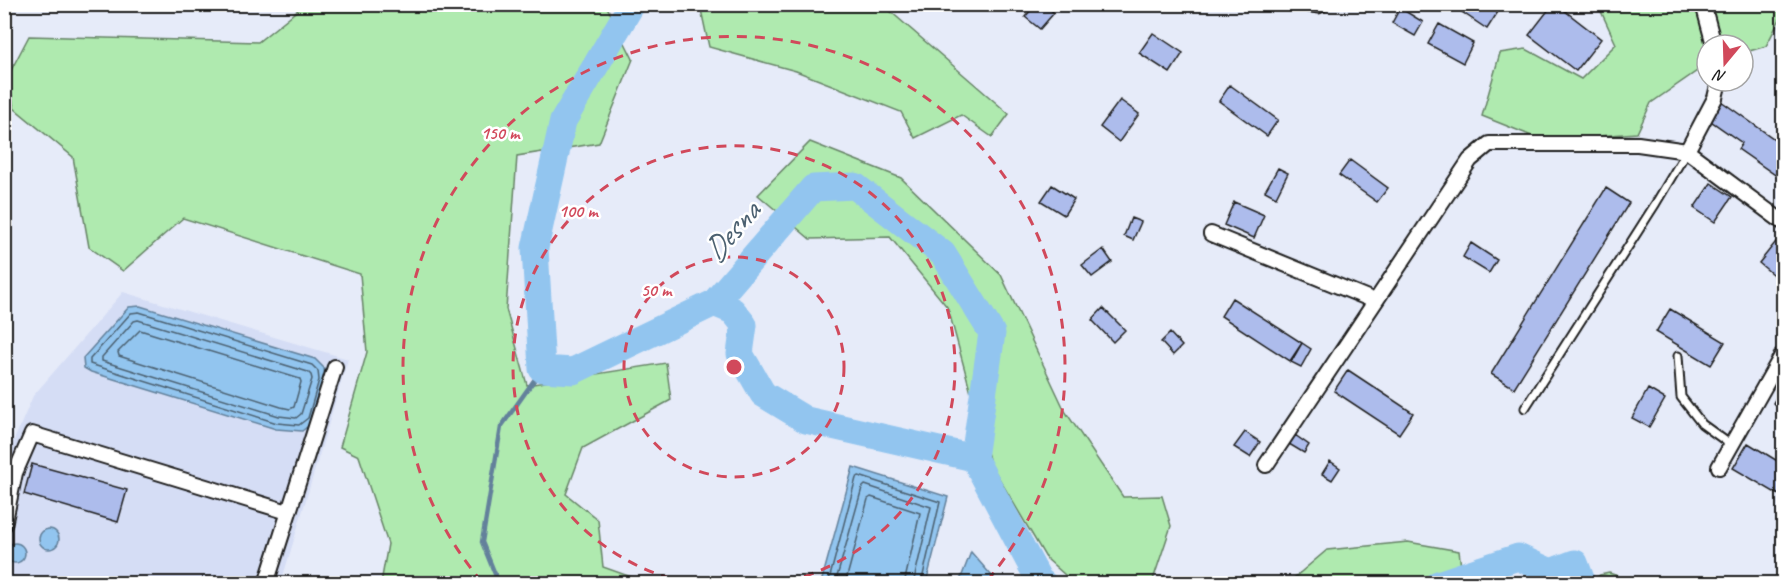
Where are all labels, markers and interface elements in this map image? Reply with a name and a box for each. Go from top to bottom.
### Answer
north arrow [1695,33,1755,93]
text: N [1710,64,1728,87]
text: 150 m [481,122,521,144]
water label: Desna [694,190,771,270]
text: 100 m [559,200,599,222]
text: 50 m [641,279,673,301]
centre of rings [724,357,744,377]

